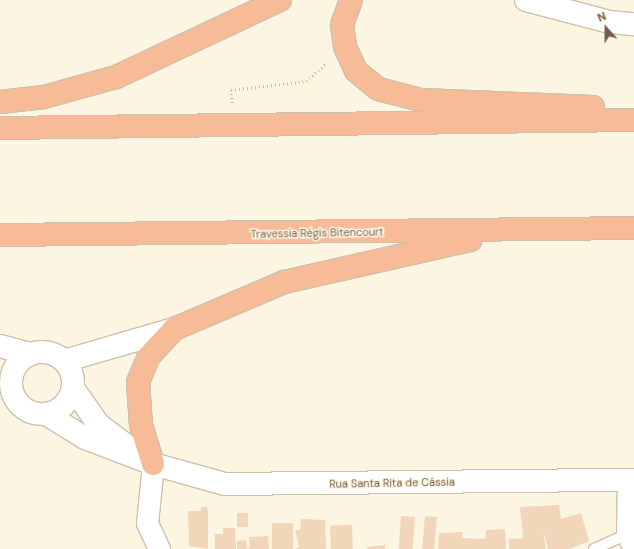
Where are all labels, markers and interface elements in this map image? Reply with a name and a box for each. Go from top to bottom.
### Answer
north arrow [586,8,626,48]
text: N [595,9,608,25]
street label: Travessia Régis Bitencourt [250,225,384,241]
street label: Rua Santa Rita de Cássia [329,475,455,491]

